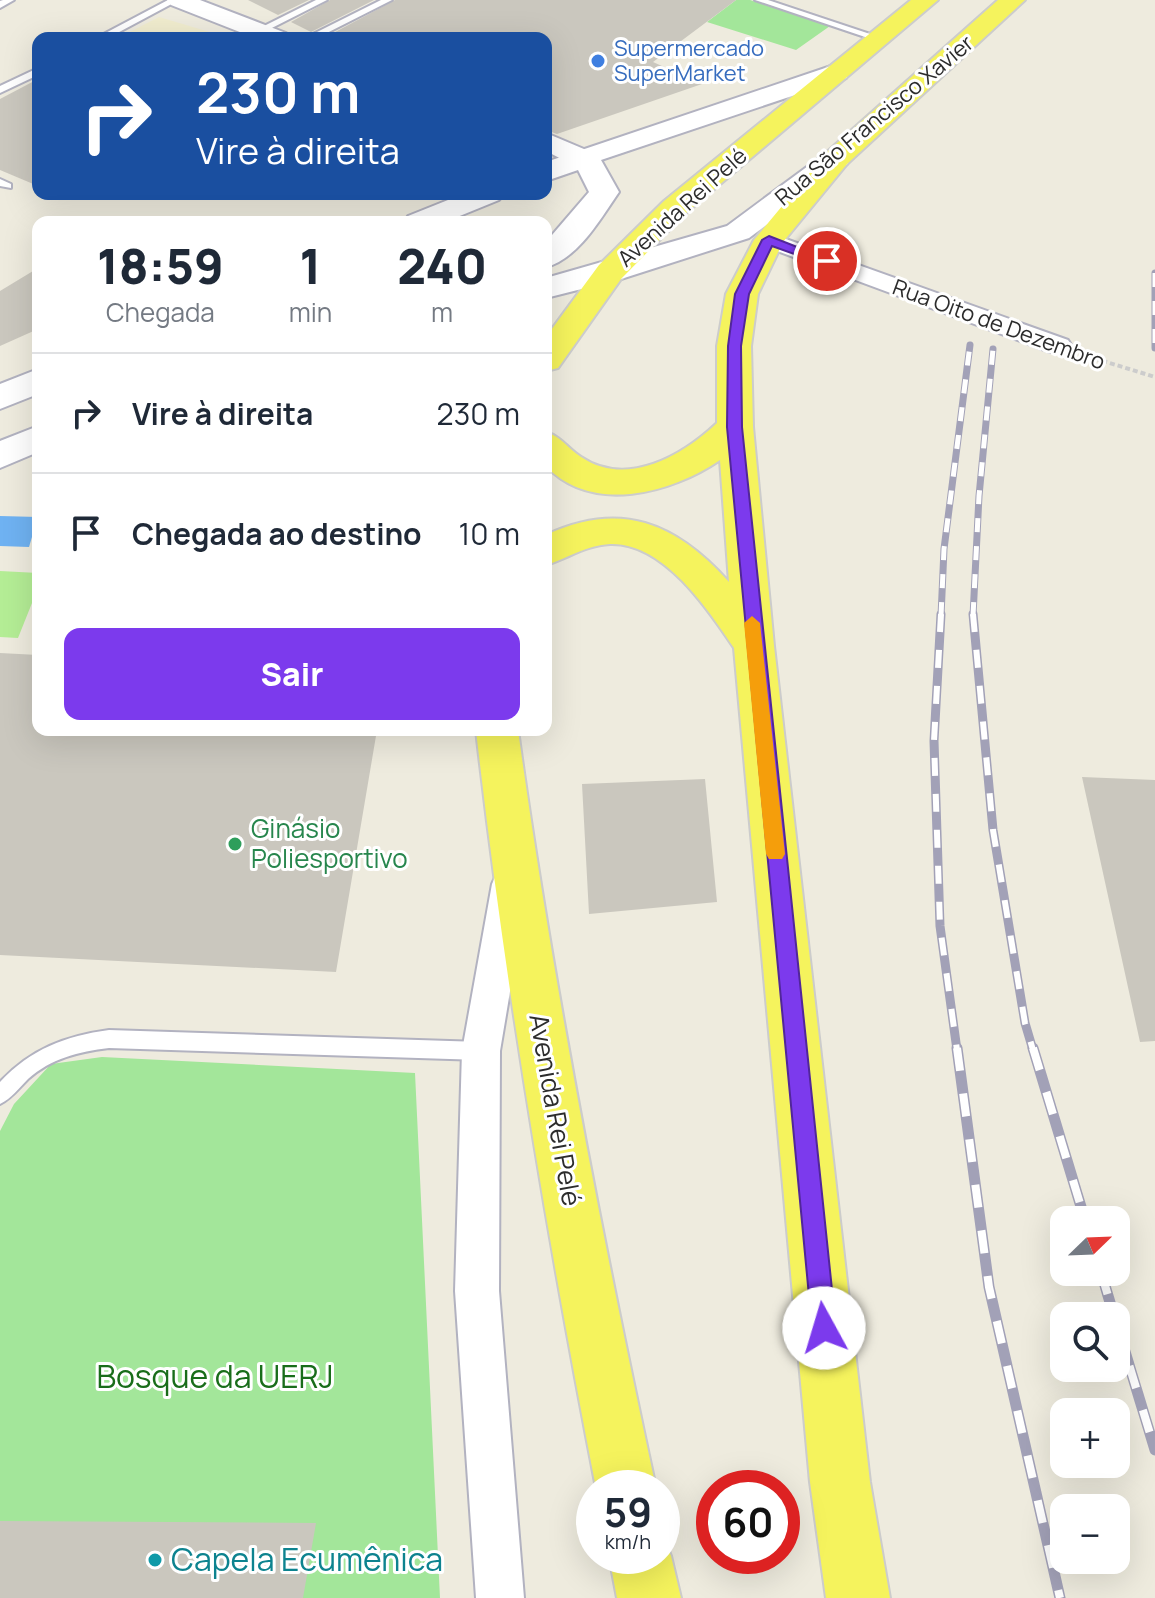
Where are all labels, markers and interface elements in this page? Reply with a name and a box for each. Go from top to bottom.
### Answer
street label: Rua São Francisco Xavier [768,28,980,212]
place label: Supermercado SuperMarket [614,33,764,88]
marker: Supermercado SuperMarket [589,52,607,70]
text: 230 m [196,53,360,130]
icon: right [64,64,168,168]
text: Vire à direita [196,126,400,175]
street label: Avenida Rei Pelé [611,141,753,273]
pin [793,227,861,295]
text: 18:59 [97,233,224,298]
text: 1 [300,233,321,298]
text: 240 [397,233,487,298]
icon: arrive [805,239,849,283]
street label: Rua Oito de Dezembro [889,272,1109,376]
text: Chegada [106,294,215,330]
text: min [289,294,332,330]
text: m [431,294,453,330]
icon: right [64,391,108,435]
text: Vire à direita [132,393,313,434]
text: 230 m [437,393,520,434]
icon: arrive [64,511,108,555]
text: Chegada ao destino [132,513,422,554]
text: 10 m [459,513,520,554]
button: Sair [64,628,520,720]
place label: Ginásio Poliesportivo [251,810,408,876]
marker: Ginásio Poliesportivo [226,835,244,853]
street label: Avenida Rei Pelé [521,1011,591,1209]
north arrow [1050,1206,1130,1286]
map controls [1050,1206,1130,1574]
position arrow [782,1286,866,1370]
button: search [1050,1302,1130,1382]
park label: Bosque da UERJ [96,1354,334,1398]
button: + [1050,1398,1130,1478]
speed limit sign: 60 [696,1470,800,1574]
text: 59 [604,1484,652,1539]
button: − [1050,1494,1130,1574]
text: km/h [605,1528,651,1555]
place label: Capela Ecumênica [171,1537,443,1581]
marker: Capela Ecumênica [146,1551,164,1569]

